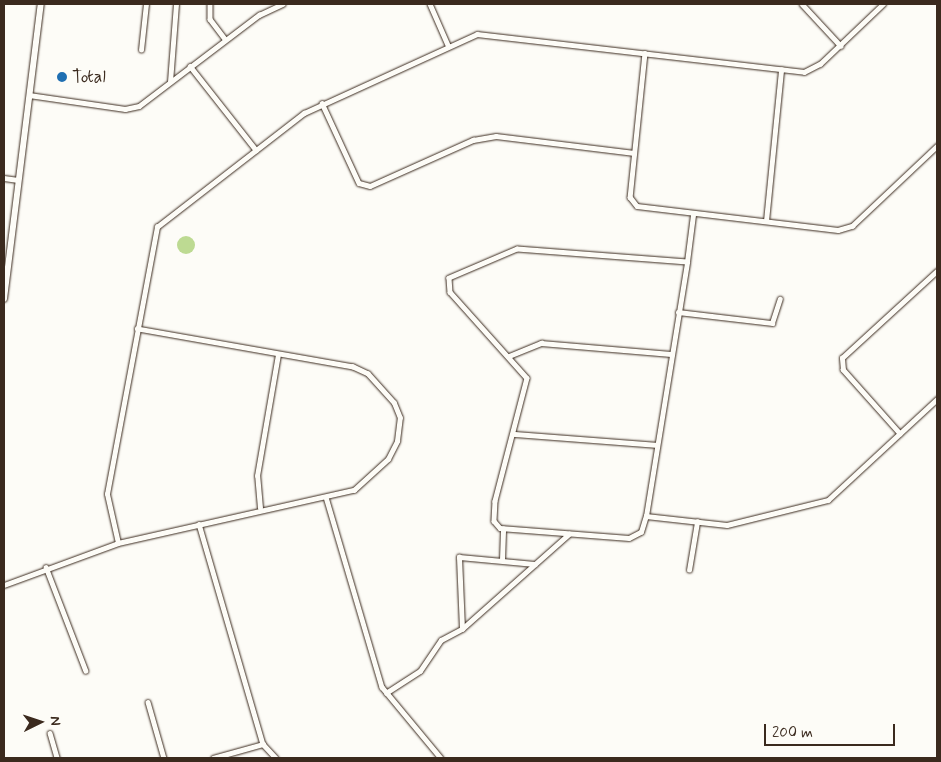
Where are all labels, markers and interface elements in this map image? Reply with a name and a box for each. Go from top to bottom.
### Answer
place label: Total [72,66,106,88]
marker: Total [56,71,68,83]
north arrow [15,697,65,747]
scale bar [766,714,897,746]
text: N [46,716,64,726]
text: 200 m [772,723,813,743]

